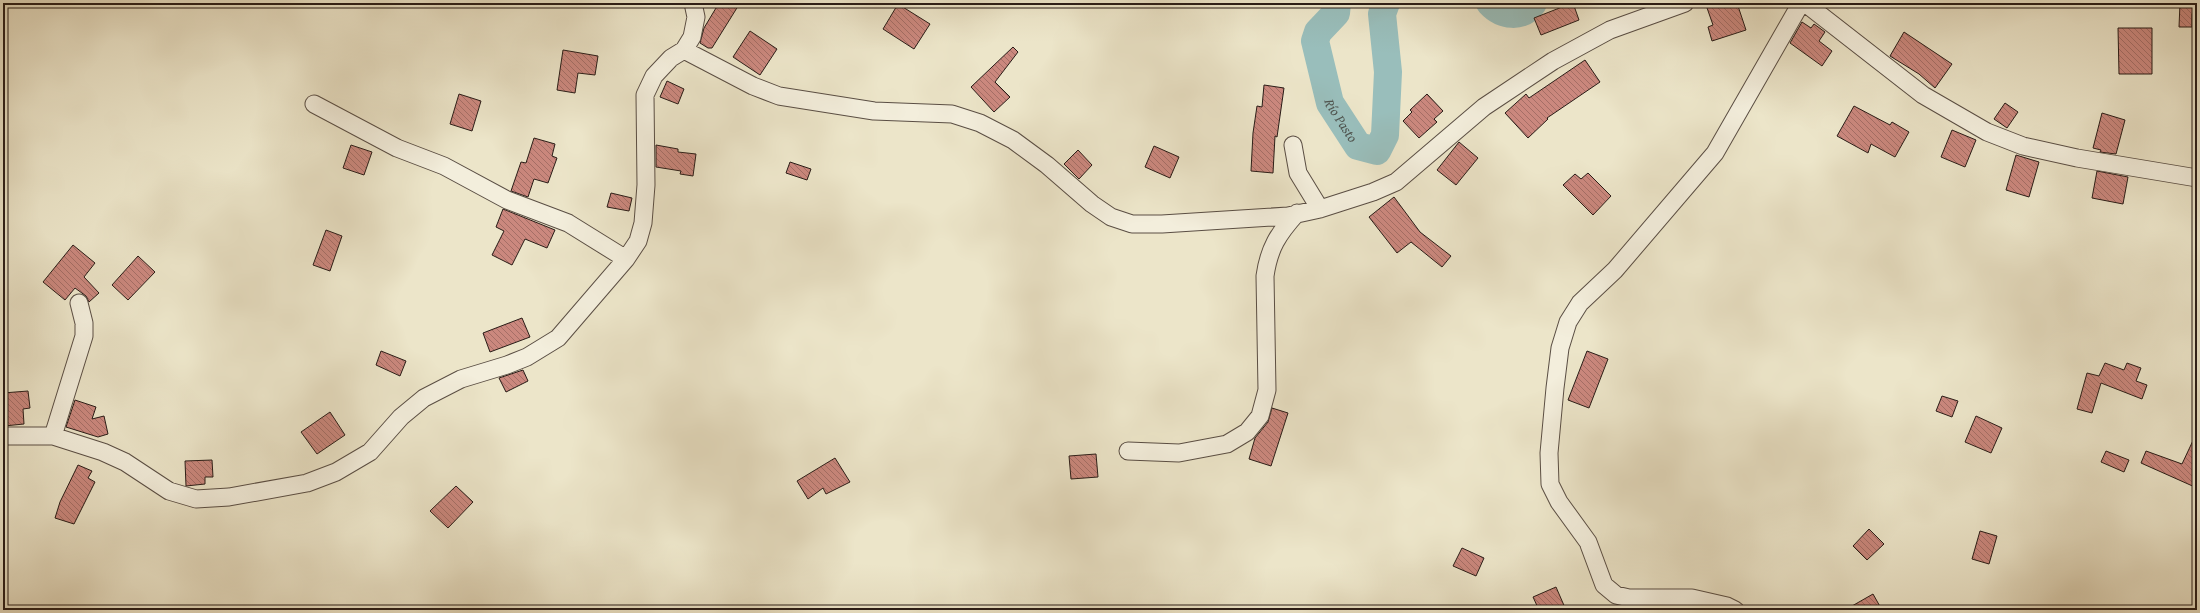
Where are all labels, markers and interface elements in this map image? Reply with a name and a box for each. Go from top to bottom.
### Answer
water label: Río Pasto [1319,96,1363,146]

